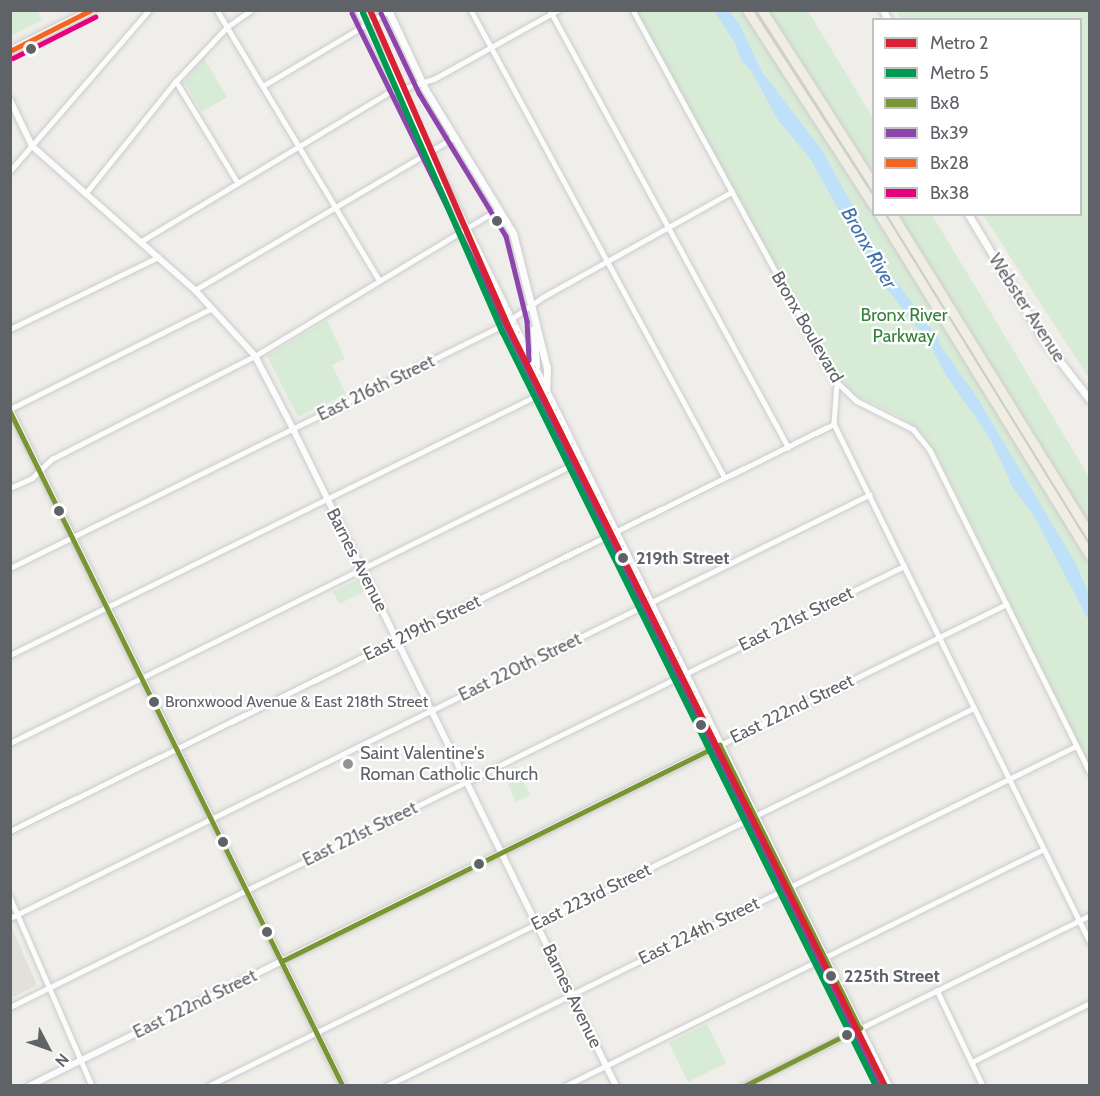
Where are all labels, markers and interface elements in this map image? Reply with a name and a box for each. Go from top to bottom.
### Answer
legend [872,18,1082,216]
text: Metro 2 [930,32,989,54]
unlabelled marker [25,43,37,55]
text: Metro 5 [930,62,989,84]
text: Bx8 [930,92,960,114]
text: Bx39 [930,122,969,144]
text: Bx28 [930,152,969,174]
text: Bx38 [930,182,970,204]
water label: Bronx River [836,203,902,293]
unlabelled marker [491,215,503,227]
street label: Webster Avenue [984,250,1070,366]
street label: Bronx Boulevard [766,268,848,386]
park label: Bronx River Parkway [861,305,947,348]
street label: East 216th Street [314,350,438,426]
unlabelled marker [53,505,65,517]
street label: Barnes Avenue [322,505,392,615]
place label: 219th Street [636,547,729,569]
marker: 219th Street [614,549,632,567]
street label: East 221st Street [735,582,857,656]
street label: East 219th Street [360,590,484,666]
street label: East 220th Street [455,628,585,706]
street label: East 222nd Street [727,670,857,748]
place label: Bronxwood Avenue & East 218th Street [165,692,428,712]
marker: Bronxwood Avenue & East 218th Street [148,696,160,708]
unlabelled marker [695,719,707,731]
place label: Saint Valentine's Roman Catholic Church [360,743,538,786]
marker: Saint Valentine's Roman Catholic Church [341,757,355,771]
street label: East 221st Street [299,797,421,871]
unlabelled marker [217,836,229,848]
unlabelled marker [473,858,485,870]
street label: East 223rd Street [528,859,654,935]
street label: East 224th Street [635,892,763,970]
unlabelled marker [261,926,273,938]
street label: Barnes Avenue [538,941,606,1051]
street label: East 222nd Street [130,965,260,1043]
place label: 225th Street [844,965,940,987]
marker: 225th Street [822,967,840,985]
north arrow [18,1018,78,1078]
unlabelled marker [841,1029,853,1041]
text: N [51,1050,73,1071]

